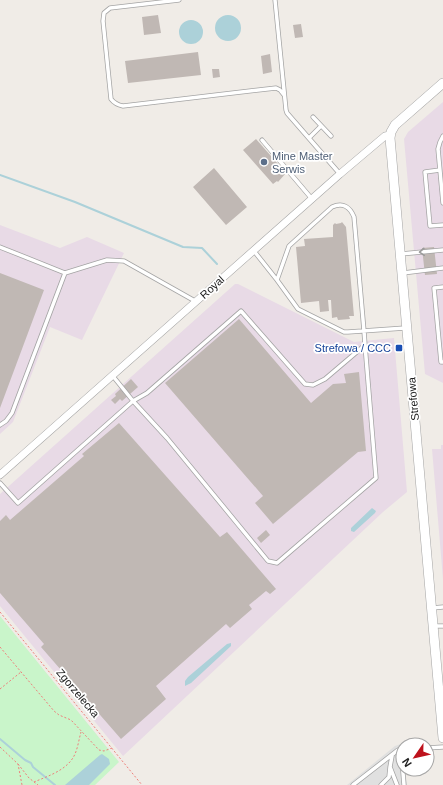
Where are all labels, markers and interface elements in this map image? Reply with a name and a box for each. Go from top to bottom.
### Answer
place label: Mine Master Serwis [272,150,333,175]
marker: Mine Master Serwis [259,157,269,167]
one-way arrow [419,247,425,256]
street label: Royal [198,273,226,301]
place label: Strefowa / CCC [315,342,391,354]
marker: Strefowa / CCC [394,343,404,353]
street label: Strefowa [405,376,421,421]
street label: Zgorzelecka [54,666,102,720]
north arrow [395,737,435,777]
text: N [399,756,414,769]

